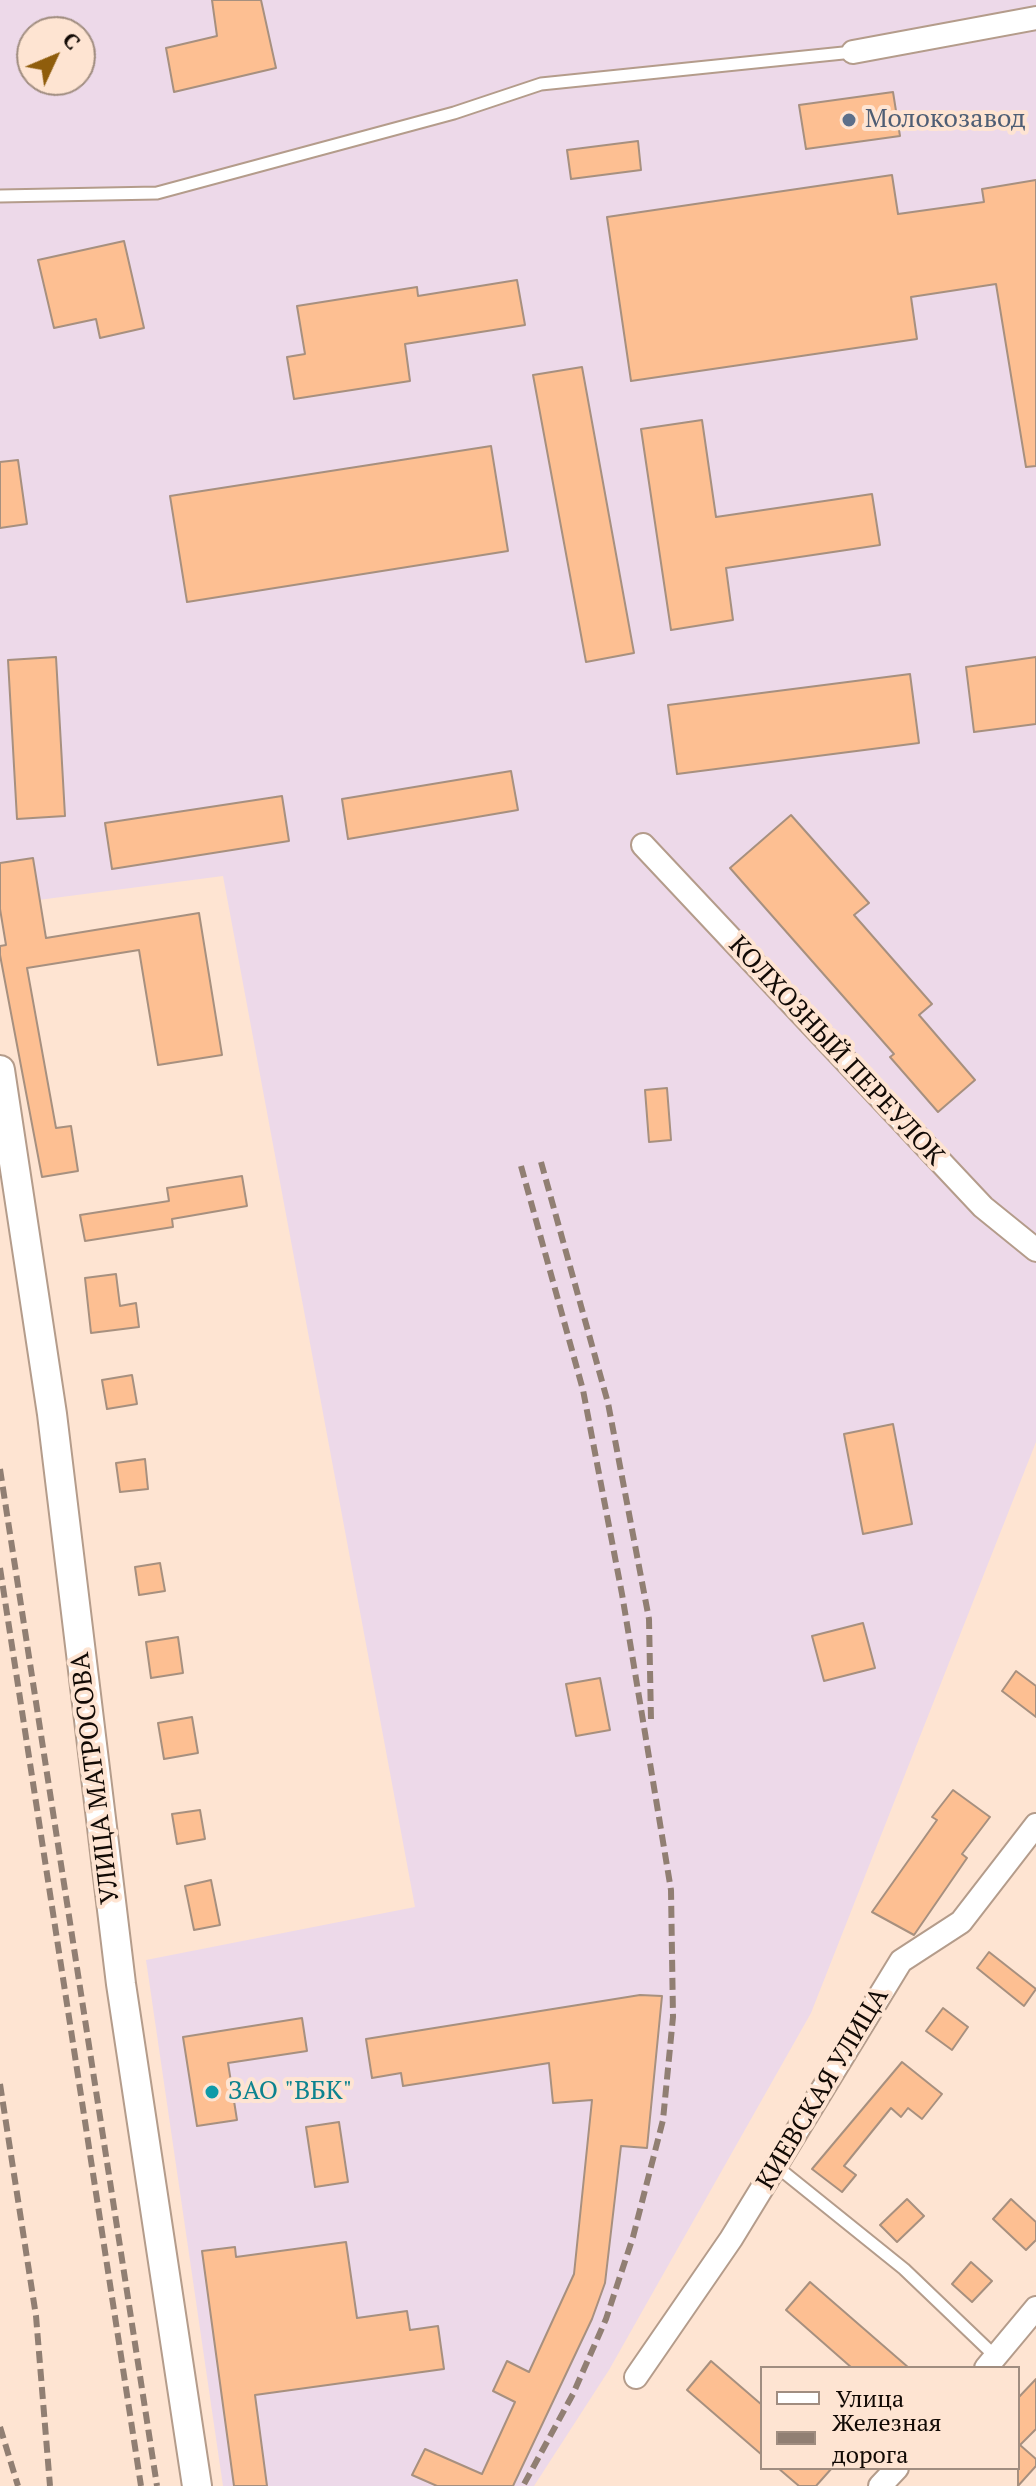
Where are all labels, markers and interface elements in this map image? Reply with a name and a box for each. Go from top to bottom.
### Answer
north arrow [16,16,96,96]
text: С [57,25,88,56]
place label: Молокозавод [865,104,1026,136]
marker: Молокозавод [840,111,858,129]
street label: КОЛХОЗНЫЙ ПЕРЕУЛОК [722,930,950,1172]
street label: УЛИЦА МАТРОСОВА [65,1650,127,1906]
street label: КИЕВСКАЯ УЛИЦА [750,1982,896,2196]
place label: ЗАО "ВБК" [228,2076,352,2108]
marker: ЗАО "ВБК" [203,2083,221,2101]
legend [760,2366,1020,2470]
text: Улица [836,2382,904,2414]
text: Железная дорога [832,2406,942,2470]

